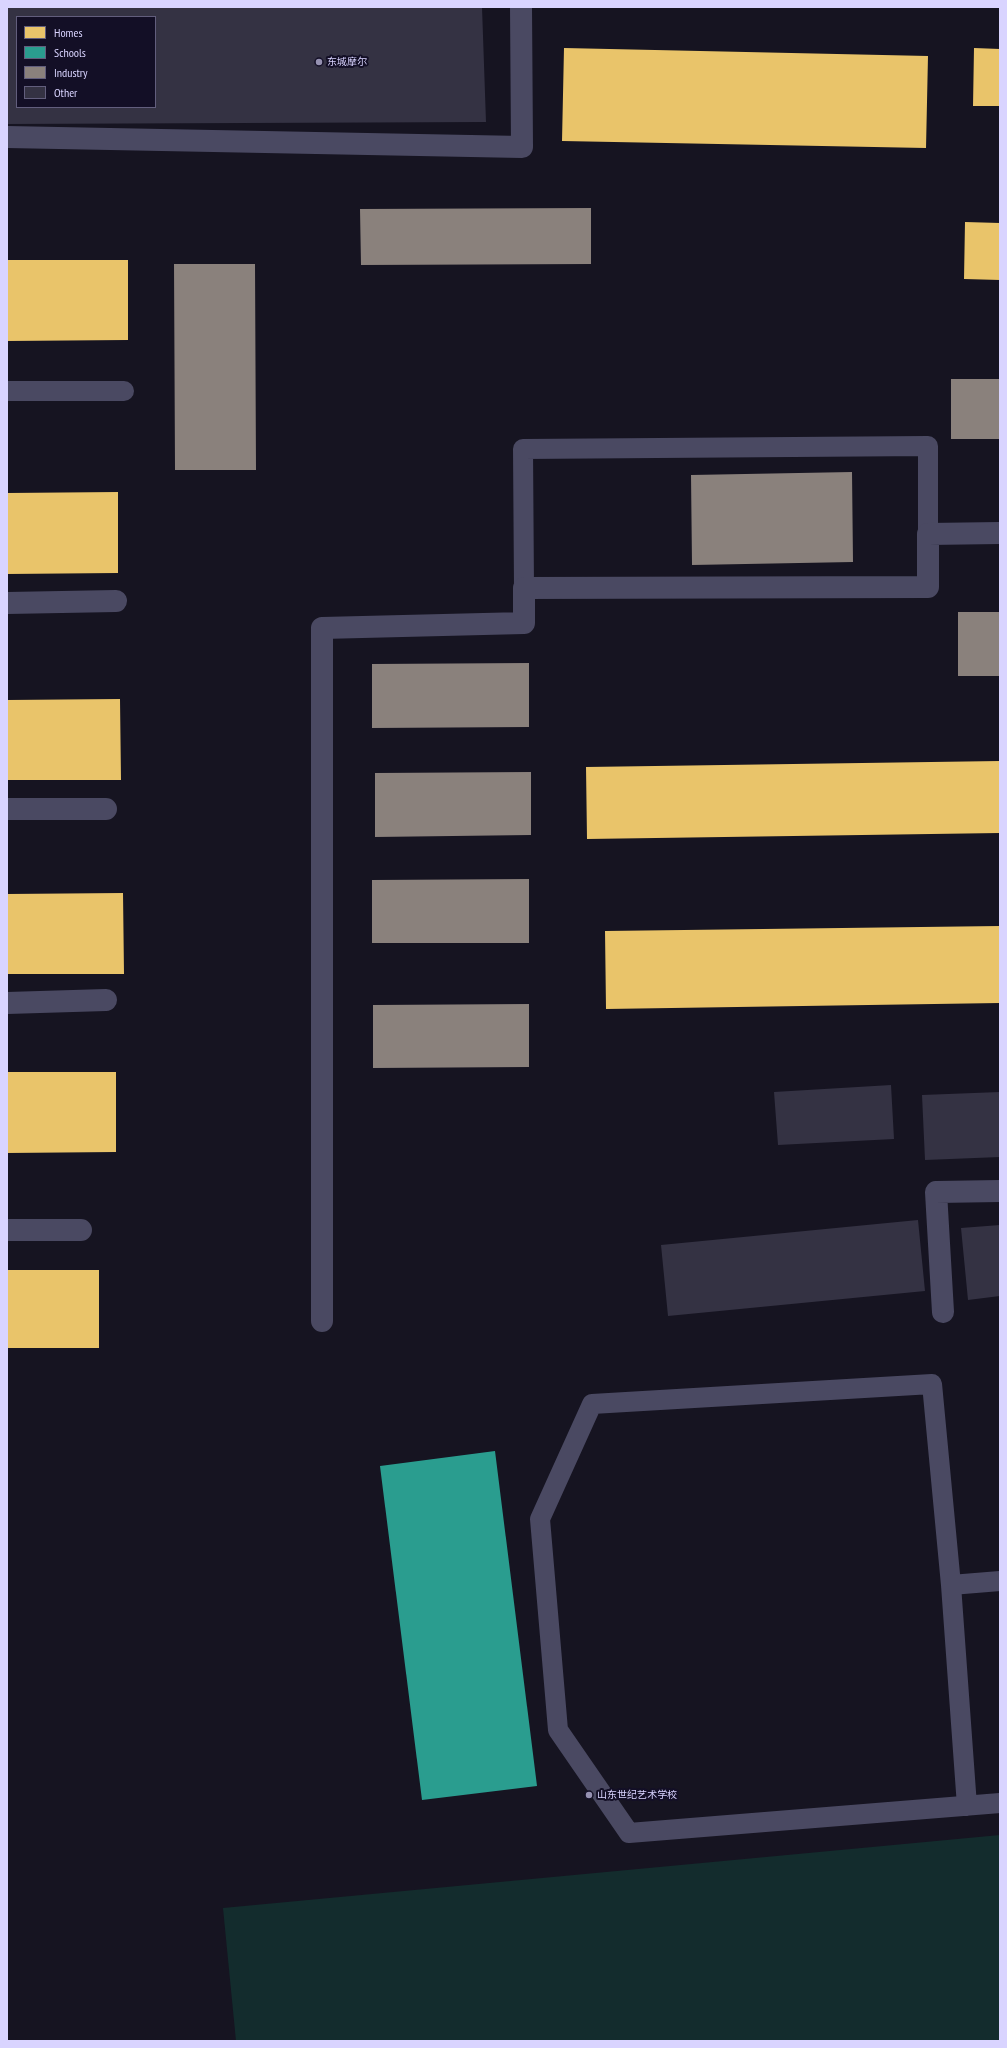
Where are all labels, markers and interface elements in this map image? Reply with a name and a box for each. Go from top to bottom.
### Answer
legend [16,16,156,108]
text: Homes [54,25,82,40]
text: Schools [54,45,86,60]
place label: 东城摩尔 [327,56,367,68]
marker: 东城摩尔 [314,57,324,67]
text: Industry [54,65,88,80]
text: Other [54,85,77,100]
place label: 山东世纪艺术学校 [597,1789,677,1801]
marker: 山东世纪艺术学校 [584,1790,594,1800]

